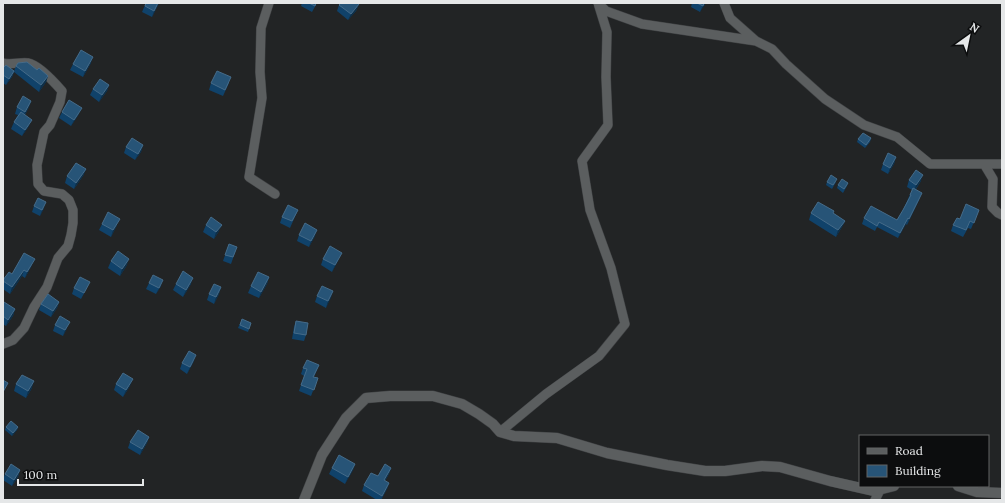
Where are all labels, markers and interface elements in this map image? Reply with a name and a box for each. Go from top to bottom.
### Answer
north arrow [949,16,989,56]
text: N [967,19,982,36]
legend [859,435,989,487]
text: Road [895,443,923,458]
scale bar [18,461,143,487]
text: Building [895,463,941,478]
text: 100 m [24,467,57,482]

